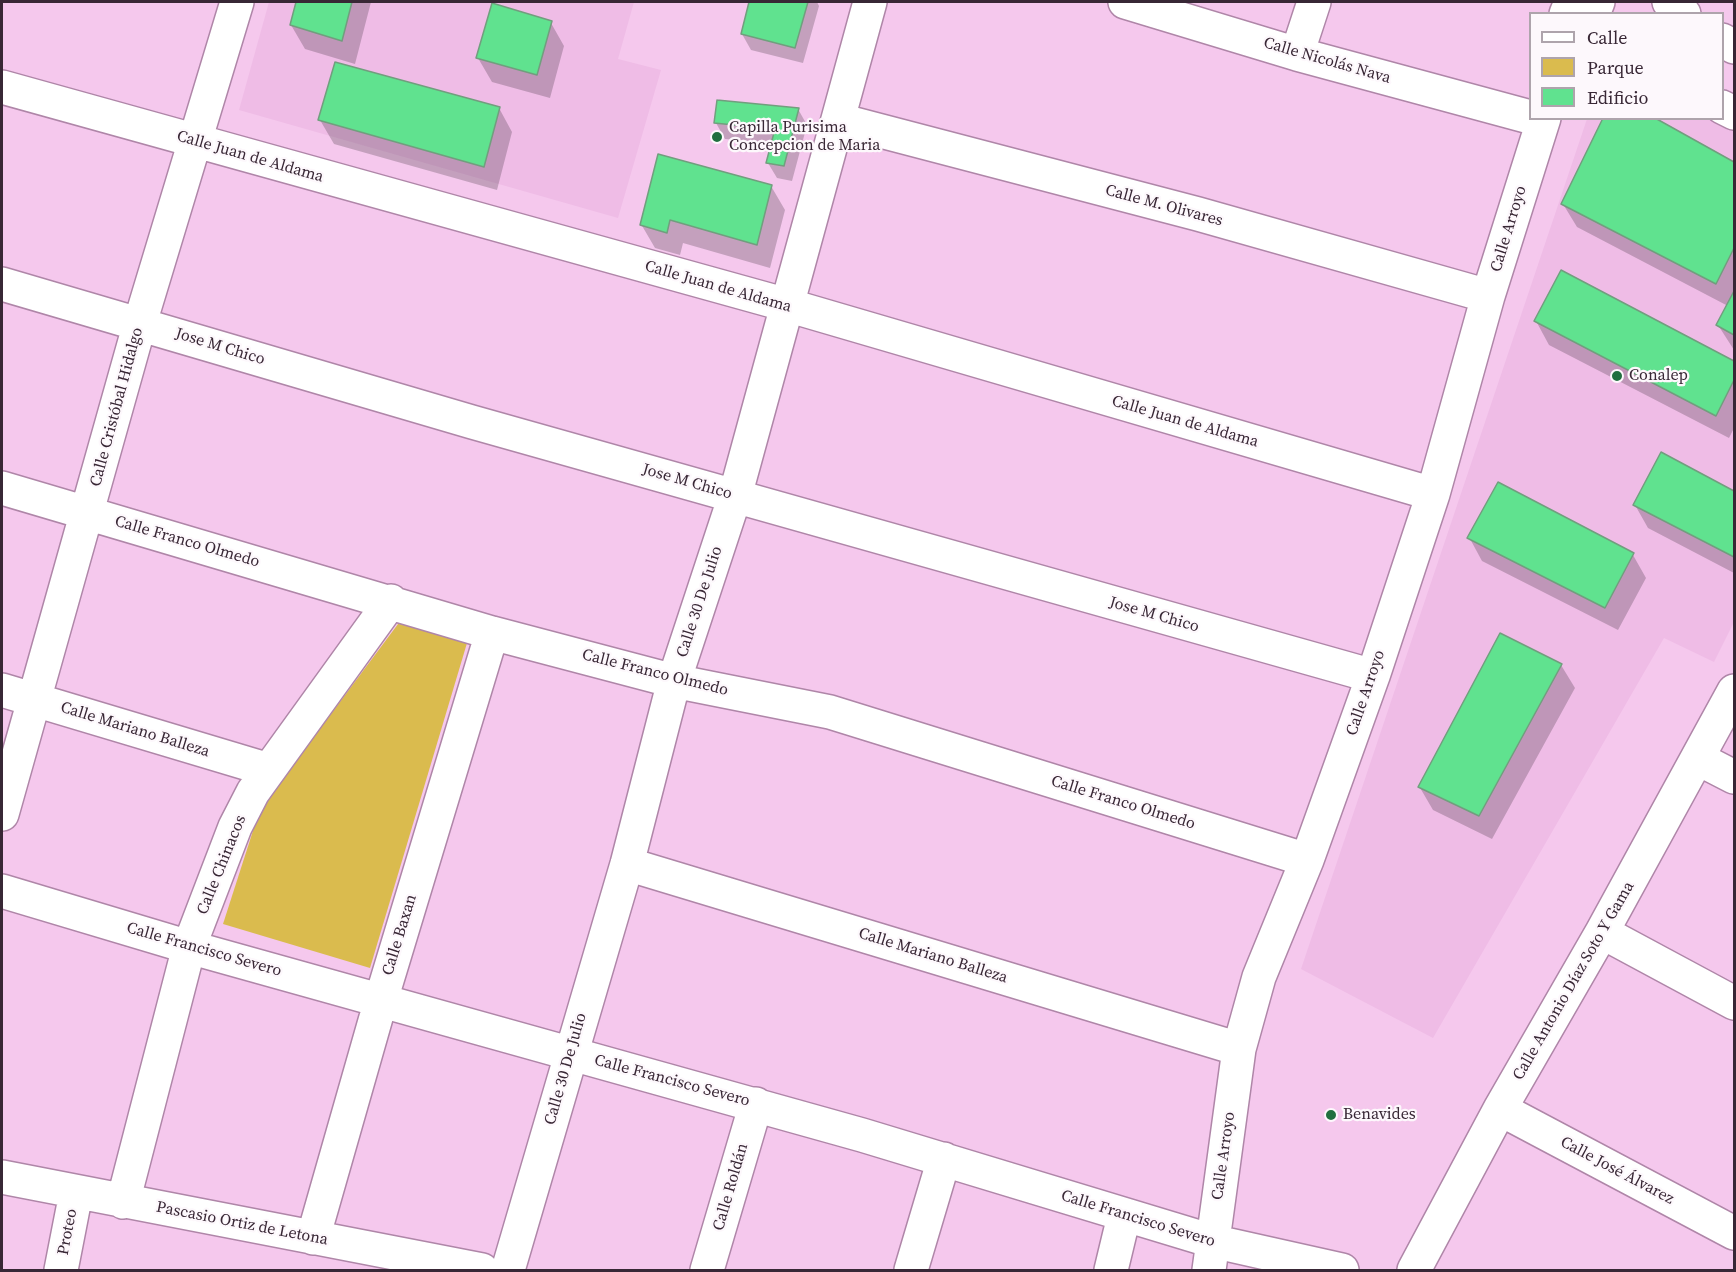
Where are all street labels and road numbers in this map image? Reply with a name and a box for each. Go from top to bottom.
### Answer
street label: Calle Nicolás Nava [1261,34,1393,88]
street label: Calle Juan de Aldama [174,127,326,187]
street label: Calle M. Olivares [1103,181,1225,231]
street label: Calle Arroyo [1487,184,1531,274]
street label: Calle Juan de Aldama [642,257,794,317]
street label: Jose M Chico [173,324,267,370]
street label: Calle Cristóbal Hidalgo [87,325,147,489]
street label: Calle Juan de Aldama [1109,392,1261,452]
street label: Jose M Chico [640,460,734,504]
street label: Calle Franco Olmedo [112,512,262,572]
street label: Calle 30 De Julio [673,544,727,660]
street label: Jose M Chico [1107,593,1201,637]
street label: Calle Franco Olmedo [580,646,730,700]
street label: Calle Arroyo [1342,648,1390,738]
street label: Calle Mariano Balleza [58,698,212,762]
street label: Calle Franco Olmedo [1049,772,1197,834]
street label: Calle Chinacos [193,812,251,918]
street label: Calle Antonio Díaz Soto Y Gama [1509,878,1639,1084]
street label: Calle Baxan [379,892,421,978]
street label: Calle Francisco Severo [124,919,284,981]
street label: Calle Mariano Balleza [856,924,1010,988]
street label: Calle 30 De Julio [541,1011,591,1127]
street label: Calle Francisco Severo [592,1051,752,1111]
street label: Calle Arroyo [1208,1111,1240,1201]
street label: Calle José Álvarez [1557,1133,1677,1209]
street label: Calle Roldán [709,1141,753,1233]
street label: Calle Francisco Severo [1059,1186,1217,1252]
street label: Pascasio Ortiz de Letona [154,1198,330,1250]
street label: Proteo [54,1207,82,1257]

